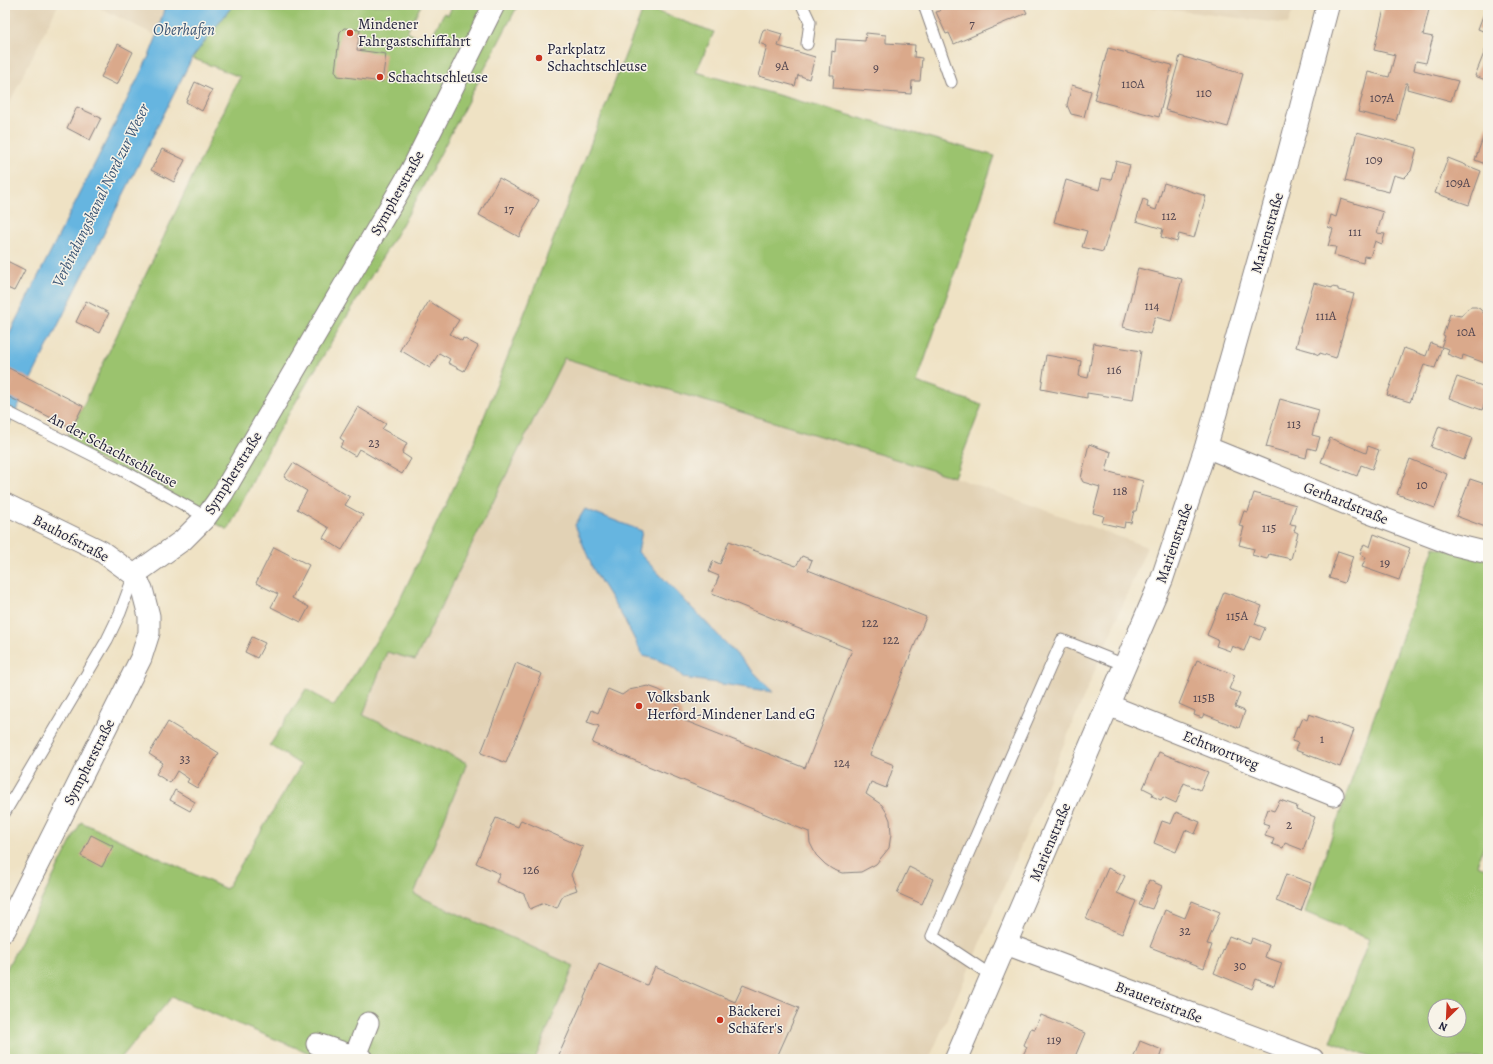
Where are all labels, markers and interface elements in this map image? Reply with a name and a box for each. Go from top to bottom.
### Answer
place label: Mindener Fahrgastschiffahrt [358,14,471,51]
house number: 7 [969,15,975,32]
water label: Oberhafen [153,19,215,41]
marker: Mindener Fahrgastschiffahrt [345,28,355,38]
place label: Parkplatz Schachtschleuse [547,39,647,76]
marker: Parkplatz Schachtschleuse [534,53,544,63]
house number: 9A [775,57,789,74]
house number: 9 [873,59,879,76]
place label: Schachtschleuse [388,67,488,87]
marker: Schachtschleuse [375,72,385,82]
house number: 110A [1121,75,1145,92]
house number: 110 [1196,84,1212,101]
house number: 107A [1370,89,1395,106]
water label: Verbindungskanal Nord zur Weser [47,100,155,291]
street label: Sympherstraße [365,147,429,239]
house number: 109 [1365,151,1383,168]
house number: 109A [1446,174,1471,191]
street label: Marienstraße [1246,190,1288,276]
house number: 17 [504,200,514,217]
house number: 112 [1161,207,1177,224]
house number: 111 [1348,223,1362,240]
house number: 114 [1145,297,1160,314]
house number: 111A [1316,307,1337,324]
house number: 10A [1457,323,1476,340]
house number: 116 [1107,361,1121,378]
street label: An der Schachtschleuse [44,407,181,493]
house number: 113 [1287,415,1301,432]
street label: Sympherstraße [200,427,267,518]
house number: 23 [368,434,380,451]
house number: 10 [1416,476,1428,493]
street label: Gerhardstraße [1301,477,1392,529]
house number: 118 [1112,482,1128,499]
street label: Marienstraße [1151,500,1197,586]
street label: Bauhofstraße [29,510,113,567]
house number: 115 [1262,519,1276,536]
house number: 19 [1380,554,1390,571]
house number: 115A [1226,607,1248,624]
house number: 122 [862,614,878,631]
house number: 122 [883,631,899,648]
place label: Volksbank Herford-Mindener Land eG [646,687,816,724]
house number: 115B [1193,689,1215,706]
marker: Volksbank Herford-Mindener Land eG [634,701,644,711]
street label: Sympherstraße [59,715,119,809]
street label: Echtwortweg [1180,726,1263,775]
house number: 1 [1320,730,1325,747]
house number: 33 [180,750,190,767]
house number: 124 [834,754,850,771]
street label: Marienstraße [1024,799,1076,884]
house number: 2 [1286,816,1292,833]
house number: 126 [523,861,539,878]
house number: 32 [1179,922,1191,939]
house number: 30 [1234,957,1246,974]
street label: Brauereistraße [1113,976,1206,1028]
north arrow [1427,998,1467,1038]
place label: Bäckerei Schäfer's [728,1001,783,1038]
marker: Bäckerei Schäfer's [715,1015,725,1025]
text: N [1436,1018,1450,1035]
house number: 119 [1047,1031,1061,1048]

